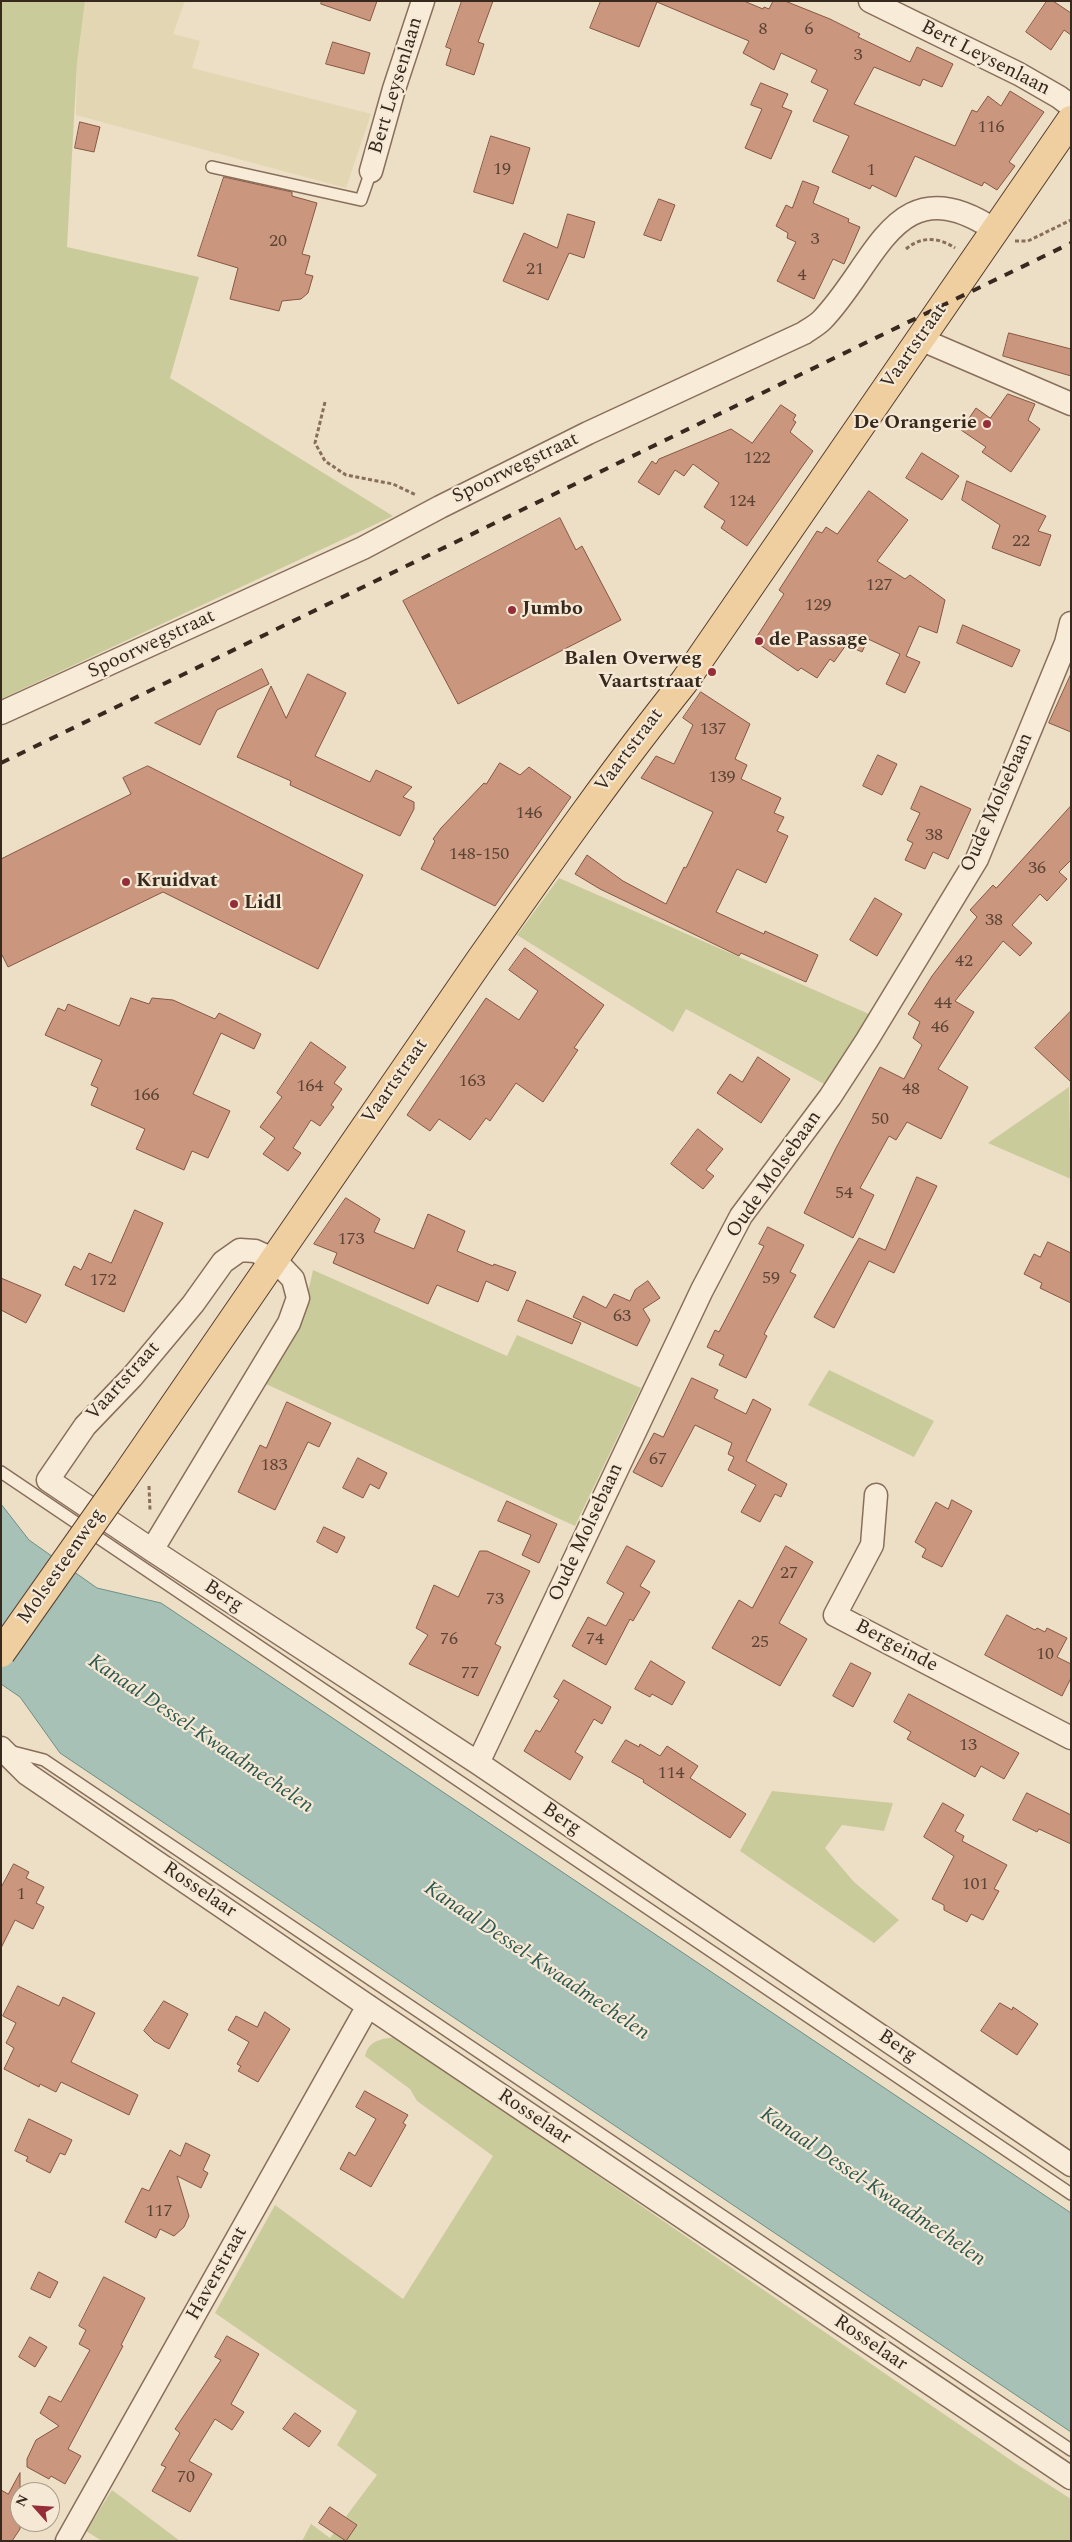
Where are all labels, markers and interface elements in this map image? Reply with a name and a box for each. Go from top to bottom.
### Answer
street label: Bert Leysenlaan [365,15,429,157]
street label: Bert Leysenlaan [916,16,1054,102]
house number: 8 [759,19,767,41]
house number: 6 [805,19,813,41]
house number: 3 [854,45,862,67]
house number: 116 [978,117,1004,139]
house number: 19 [493,159,511,181]
house number: 1 [867,160,875,182]
house number: 3 [811,229,819,251]
house number: 20 [269,231,287,253]
house number: 21 [526,259,544,281]
house number: 4 [798,265,806,287]
street label: Vaartstraat [877,300,953,394]
place label: De Orangerie [853,412,977,436]
marker: De Orangerie [981,418,993,430]
street label: Spoorwegstraat [449,428,583,510]
house number: 122 [744,448,770,470]
house number: 124 [729,491,755,513]
house number: 22 [1012,531,1030,553]
house number: 127 [866,575,892,597]
house number: 129 [805,595,831,617]
place label: Jumbo [522,598,583,622]
marker: Jumbo [506,604,518,616]
street label: Spoorwegstraat [85,605,219,685]
place label: de Passage [769,629,867,653]
marker: de Passage [753,635,765,647]
place label: Balen Overweg Vaartstraat [564,648,702,695]
marker: Balen Overweg Vaartstraat [706,666,718,678]
street label: Vaartstraat [591,704,669,798]
house number: 137 [700,719,726,741]
street label: Oude Molsebaan [957,730,1039,876]
house number: 139 [709,767,735,789]
house number: 146 [516,803,542,825]
house number: 38 [925,825,943,847]
house number: 148-150 [449,844,509,866]
house number: 36 [1028,858,1046,880]
place label: Kruidvat [136,870,218,894]
marker: Kruidvat [120,876,132,888]
place label: Lidl [244,892,282,916]
marker: Lidl [228,898,240,910]
house number: 38 [985,910,1003,932]
house number: 42 [955,951,973,973]
house number: 44 [934,993,952,1015]
house number: 46 [931,1017,949,1039]
street label: Vaartstraat [358,1035,434,1129]
house number: 163 [459,1071,485,1093]
house number: 164 [297,1076,323,1098]
house number: 48 [902,1079,920,1101]
house number: 166 [133,1085,159,1107]
street label: Oude Molsebaan [722,1107,828,1243]
house number: 50 [871,1109,889,1131]
house number: 54 [835,1183,853,1205]
house number: 173 [338,1229,364,1251]
house number: 59 [762,1268,780,1290]
house number: 172 [90,1270,116,1292]
house number: 63 [613,1306,631,1328]
street label: Vaartstraat [82,1337,166,1427]
house number: 67 [649,1449,667,1471]
house number: 183 [261,1455,287,1477]
street label: Oude Molsebaan [544,1460,630,1606]
street label: Molsesteenweg [13,1504,111,1630]
house number: 27 [780,1563,798,1585]
street label: Berg [199,1576,247,1618]
house number: 73 [486,1589,504,1611]
street label: Bergeinde [851,1615,941,1679]
house number: 76 [440,1629,458,1651]
house number: 74 [586,1629,604,1651]
house number: 25 [751,1632,769,1654]
house number: 10 [1036,1644,1054,1666]
water label: Kanaal Dessel-Kwaadmechelen [82,1650,318,1820]
house number: 77 [461,1663,479,1685]
house number: 13 [959,1735,977,1757]
house number: 114 [658,1763,684,1785]
street label: Berg [537,1798,585,1842]
street label: Rosselaar [157,1858,241,1924]
house number: 101 [962,1874,988,1896]
water label: Kanaal Dessel-Kwaadmechelen [418,1877,654,2047]
house number: 1 [17,1884,25,1906]
street label: Berg [873,2025,921,2069]
street label: Rosselaar [492,2085,576,2151]
water label: Kanaal Dessel-Kwaadmechelen [754,2103,990,2273]
house number: 117 [146,2201,172,2223]
street label: Haverstraat [182,2223,254,2325]
street label: Rosselaar [828,2311,912,2377]
house number: 70 [177,2467,195,2489]
north arrow [10,2482,60,2532]
text: N [10,2491,34,2510]

